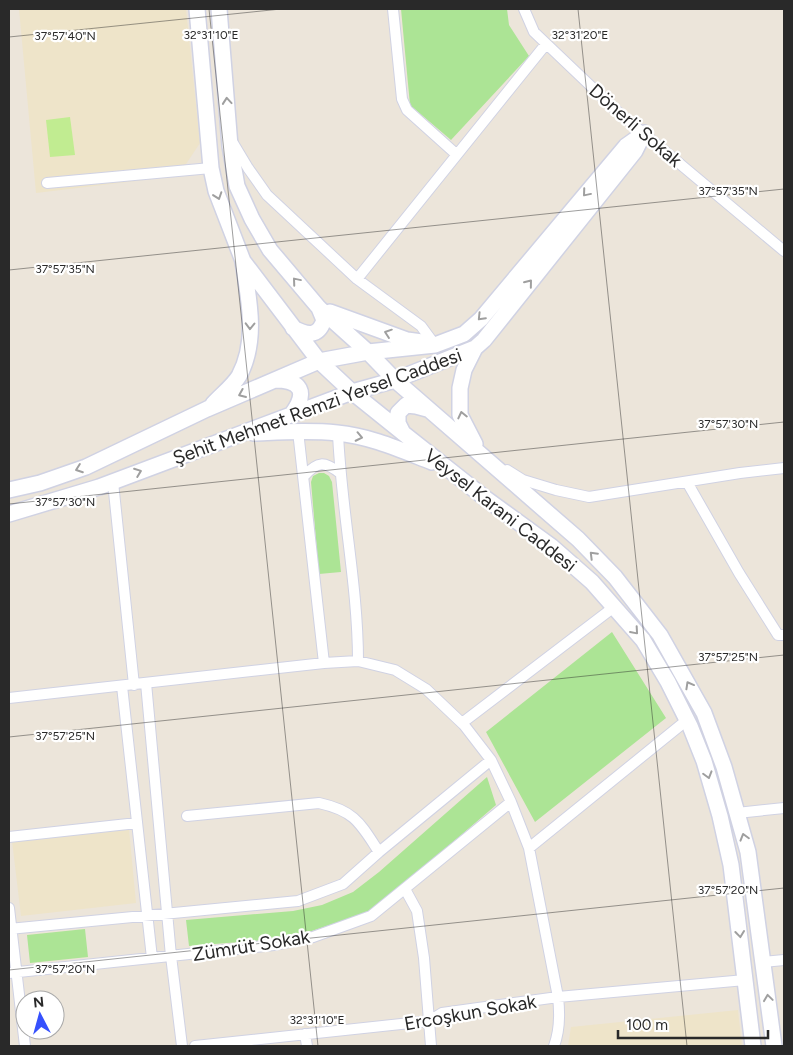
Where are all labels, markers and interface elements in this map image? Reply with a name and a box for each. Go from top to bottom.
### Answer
text: 32°31'10"E [183,28,239,42]
text: 32°31'20"E [552,28,608,42]
text: 37°57'40"N [34,29,96,43]
street label: Dönerli Sokak [585,79,687,172]
one-way arrow [221,97,232,105]
text: 37°57'35"N [698,184,758,198]
one-way arrow [583,188,592,197]
one-way arrow [212,191,222,200]
text: 37°57'35"N [35,262,95,276]
one-way arrow [293,277,302,286]
one-way arrow [524,280,532,289]
one-way arrow [478,312,487,321]
one-way arrow [245,323,255,331]
one-way arrow [384,329,393,339]
street label: Şehit Mehmet Remzi Yersel Caddesi [170,343,465,470]
one-way arrow [238,388,247,399]
one-way arrow [457,411,468,420]
text: 37°57'30"N [698,417,758,431]
one-way arrow [355,432,364,442]
street label: Veysel Karani Caddesi [420,444,581,577]
one-way arrow [75,463,83,473]
one-way arrow [134,468,142,478]
text: 37°57'30"N [35,495,95,509]
one-way arrow [590,552,599,561]
one-way arrow [629,625,638,634]
text: 37°57'25"N [698,650,758,664]
one-way arrow [685,682,695,691]
text: 37°57'25"N [35,729,95,743]
one-way arrow [703,770,713,778]
one-way arrow [739,833,750,842]
text: 37°57'20"N [698,883,758,897]
street label: Zümrüt Sokak [191,925,312,966]
one-way arrow [734,930,745,938]
text: 37°57'20"N [35,962,95,976]
street label: Ercoşkun Sokak [402,989,539,1035]
north arrow [15,990,65,1040]
text: N [32,994,45,1012]
one-way arrow [763,994,774,1002]
scale bar [618,1008,768,1040]
text: 32°31'10"E [289,1013,345,1027]
text: 100 m [626,1016,668,1034]

